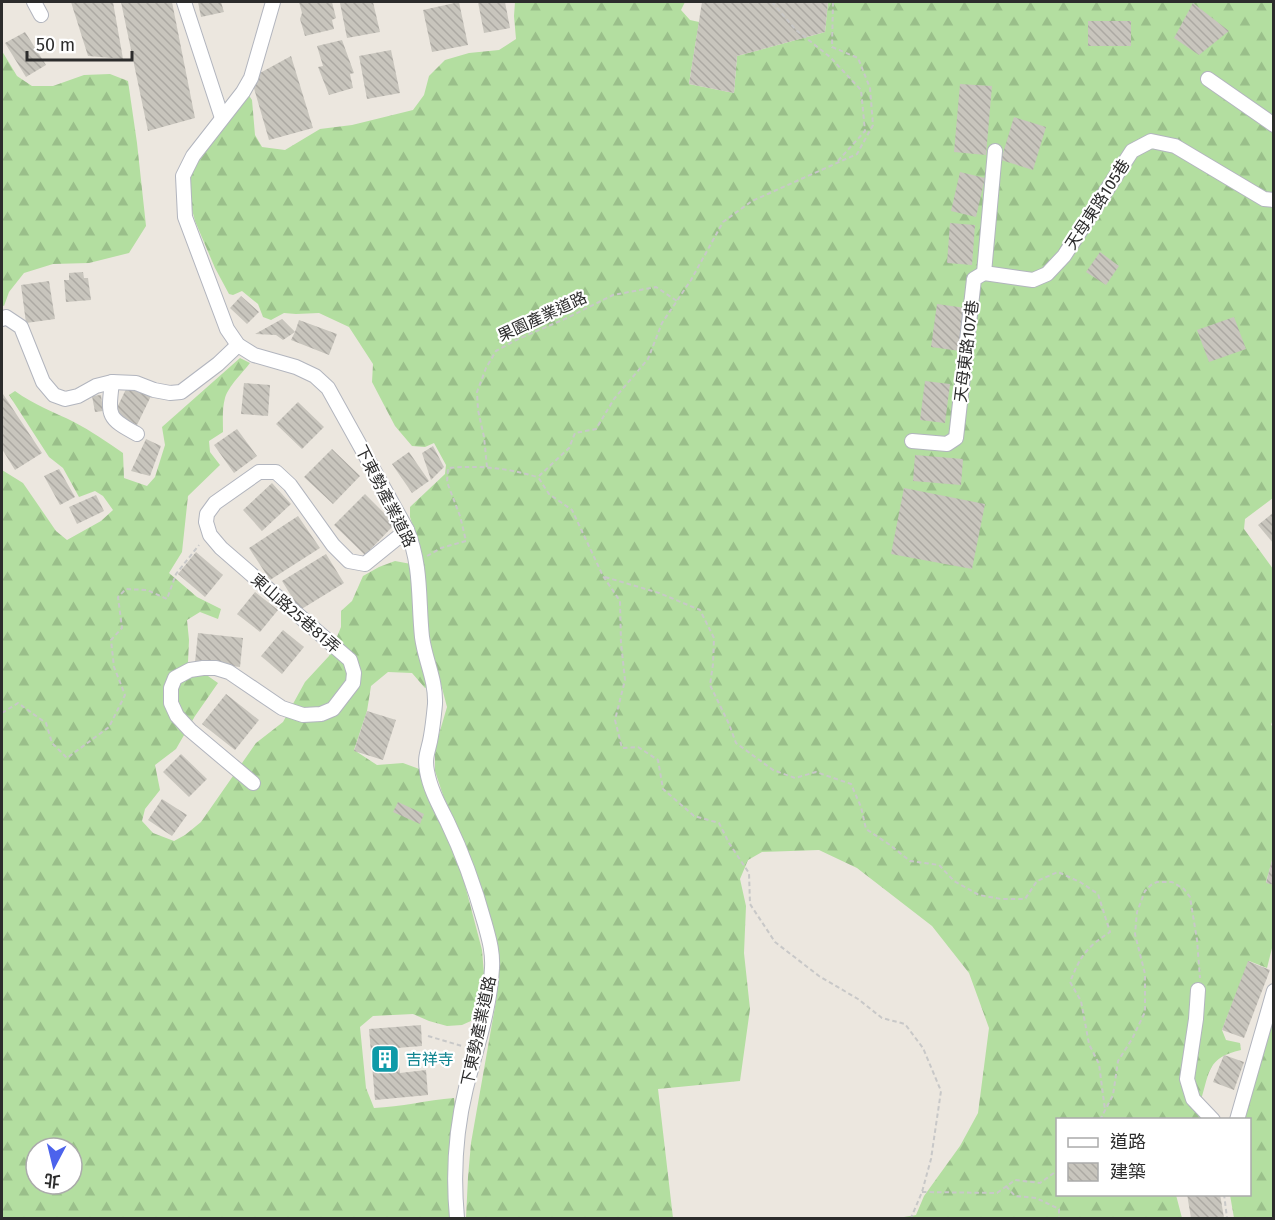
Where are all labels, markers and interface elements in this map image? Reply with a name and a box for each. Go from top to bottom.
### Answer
scale bar [27,24,132,62]
text: 50 m [36,34,75,56]
street label: 天母東路105巷 [1061,156,1134,253]
street label: 果園產業道路 [495,288,590,345]
street label: 天母東路107巷 [951,299,982,403]
street label: 下東勢產業道路 [352,442,419,550]
street label: 東山路25巷81弄 [247,570,344,657]
street label: 下東勢產業道路 [458,974,499,1088]
building icon: 吉祥寺 [369,1043,401,1075]
place label: 吉祥寺 [406,1050,454,1069]
legend [1056,1118,1251,1196]
text: 道路 [1110,1131,1146,1153]
north arrow [24,1136,84,1196]
text: 建築 [1110,1161,1146,1183]
text: 北 [43,1170,61,1191]

